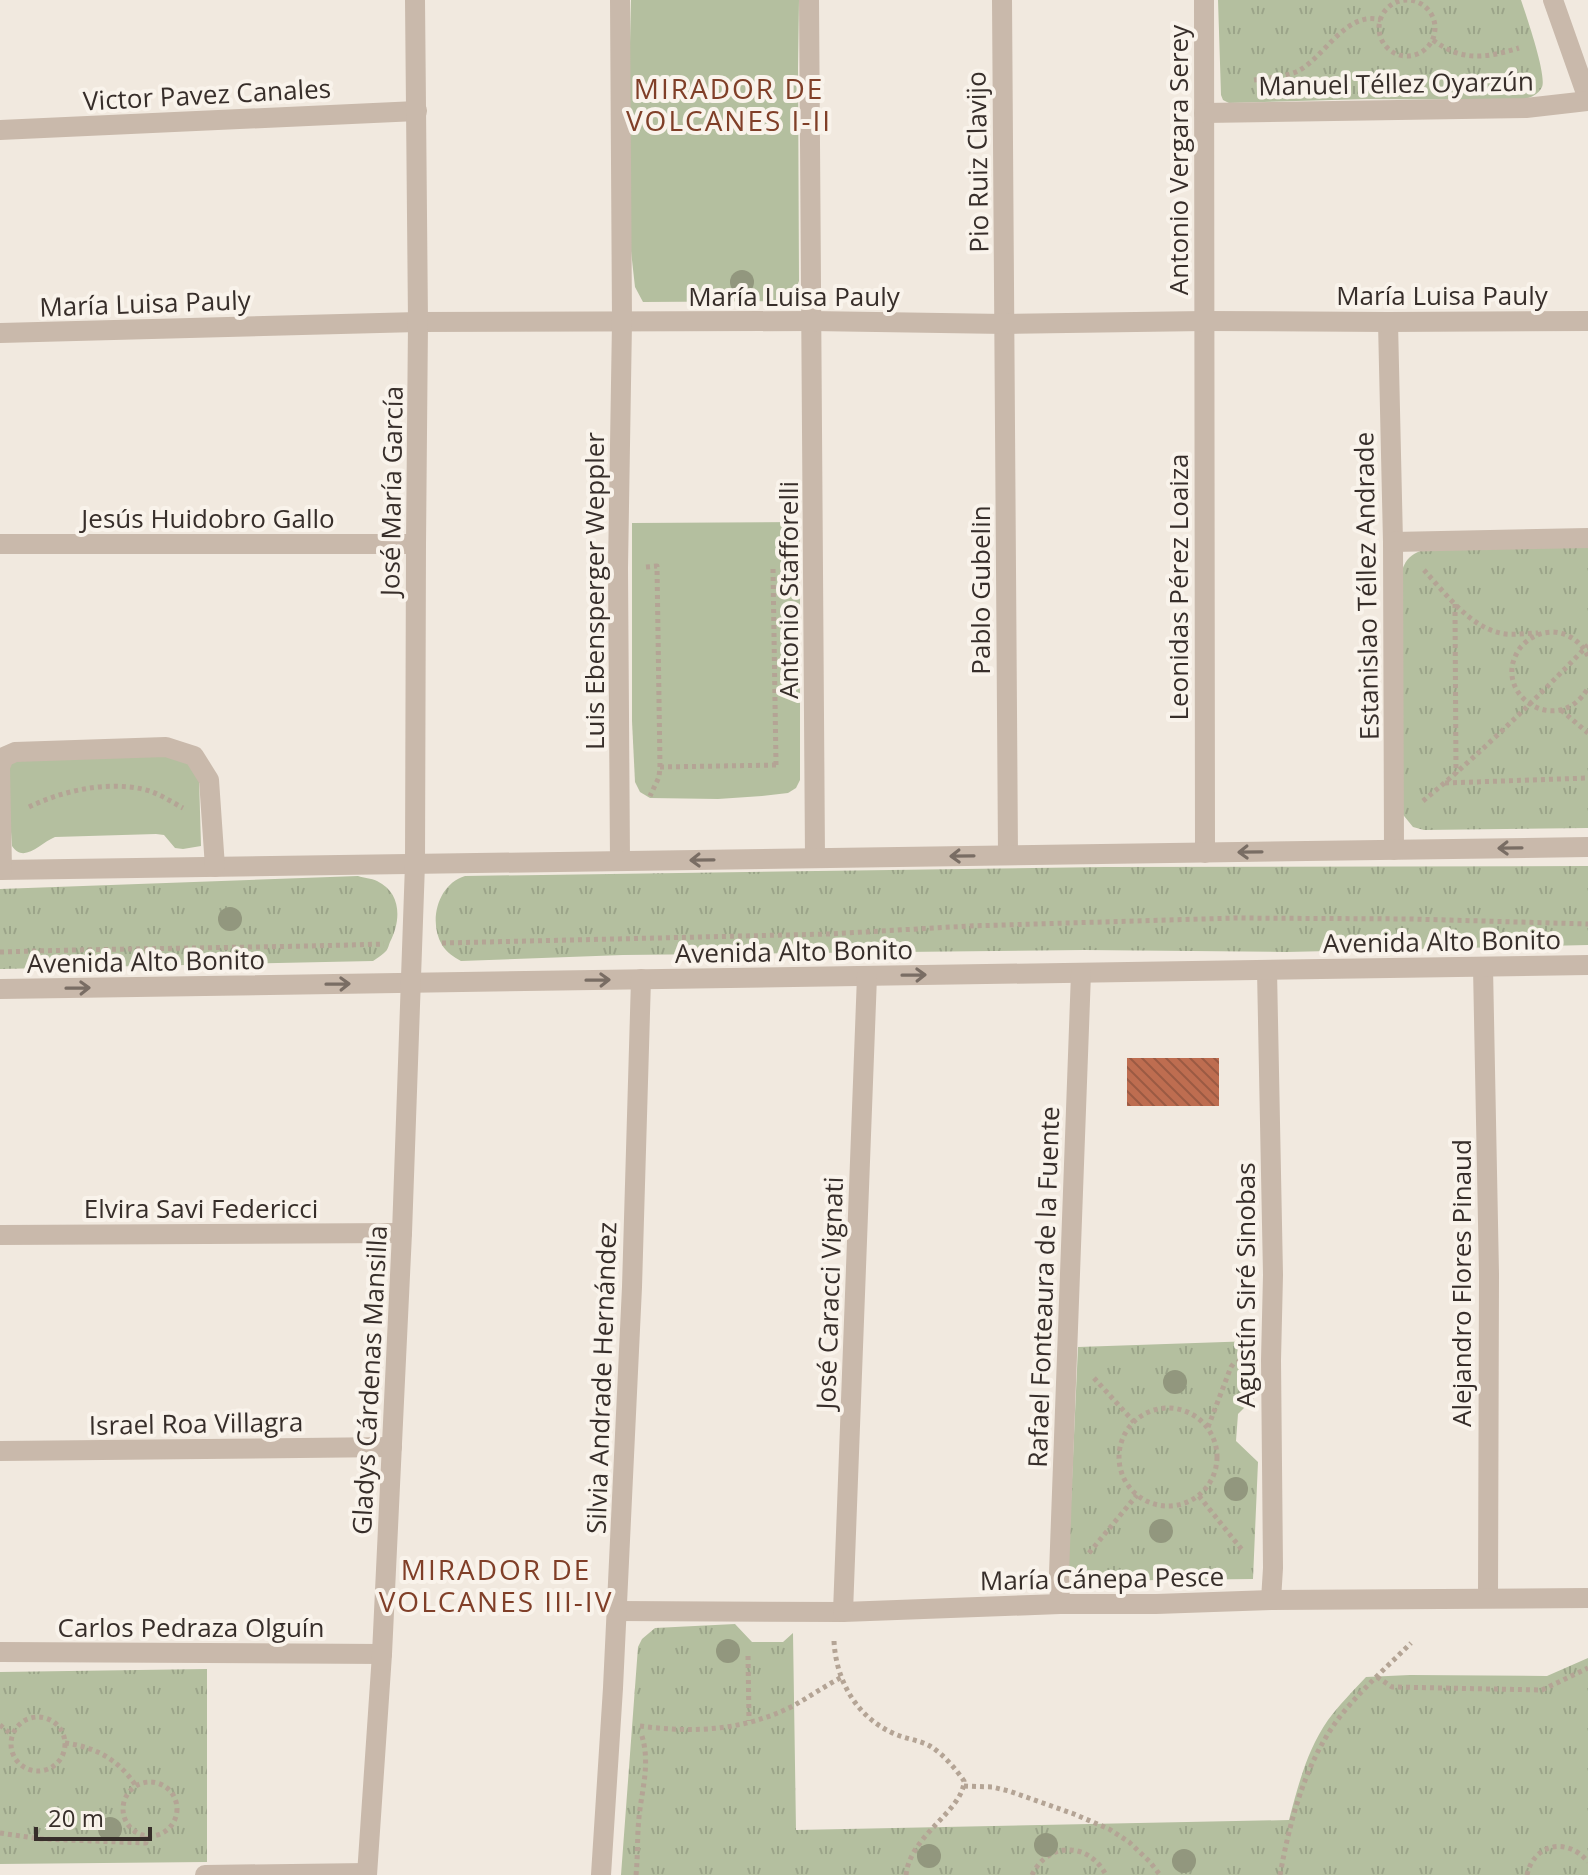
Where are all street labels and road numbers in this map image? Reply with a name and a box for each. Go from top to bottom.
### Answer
street label: Antonio Vergara Serey [1160,24,1196,295]
street label: Manuel Téllez Oyarzún [1258,63,1534,103]
street label: Victor Pavez Canales [82,70,332,118]
street label: Pio Ruiz Clavijo [957,71,997,253]
street label: María Luisa Pauly [1336,277,1549,313]
street label: María Luisa Pauly [688,278,901,314]
street label: María Luisa Pauly [39,281,252,325]
street label: José María García [371,386,411,599]
street label: Luis Ebensperger Weppler [576,432,612,750]
street label: Estanislao Téllez Andrade [1345,432,1387,740]
street label: Leonidas Pérez Loaiza [1160,453,1196,721]
street label: Antonio Stafforelli [770,481,806,699]
street label: Jesús Huidobro Gallo [78,500,335,536]
street label: Pablo Gubelin [962,505,998,675]
street label: Avenida Alto Bonito [1323,921,1561,961]
street label: Avenida Alto Bonito [675,931,913,971]
street label: Avenida Alto Bonito [27,941,265,981]
street label: Rafael Fonteaura de la Fuente [1019,1106,1067,1468]
street label: Alejandro Flores Pinaud [1443,1139,1479,1427]
street label: Agustín Siré Sinobas [1227,1162,1263,1408]
street label: José Caracci Vignati [807,1176,851,1413]
street label: Elvira Savi Federicci [84,1190,318,1226]
street label: Silvia Andrade Hernández [578,1221,624,1535]
street label: Gladys Cárdenas Mansilla [343,1224,395,1536]
street label: Israel Roa Villagra [89,1403,303,1443]
street label: María Cánepa Pesce [980,1558,1224,1598]
street label: Carlos Pedraza Olguín [58,1609,324,1645]

